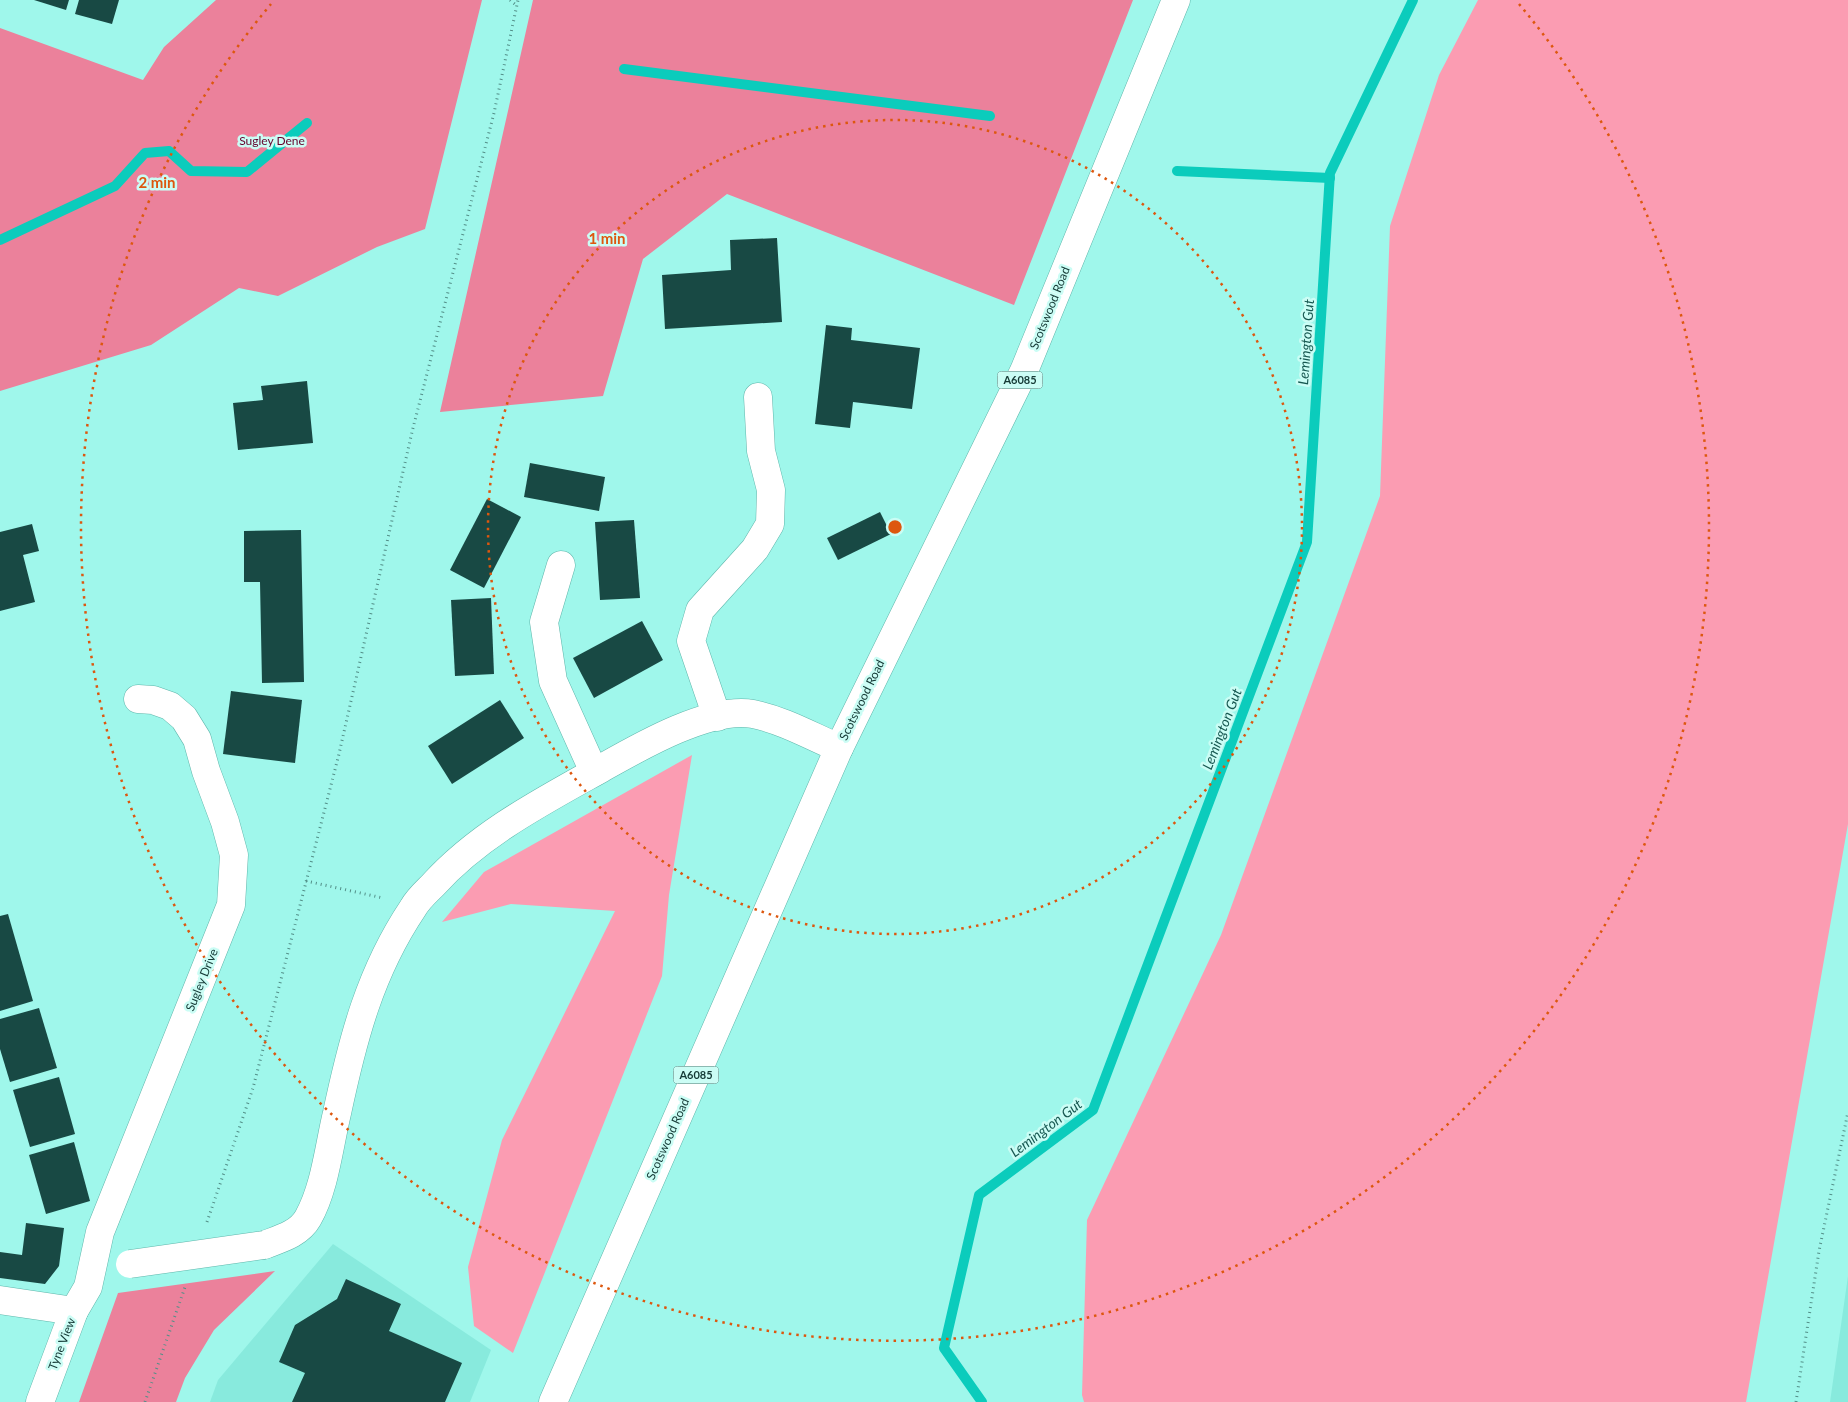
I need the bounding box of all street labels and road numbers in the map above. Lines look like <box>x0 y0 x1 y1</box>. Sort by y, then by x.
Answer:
street label: Scotswood Road <box>1026 264 1073 351</box>
road number: A6085 <box>998 372 1042 388</box>
street label: Scotswood Road <box>836 657 888 742</box>
street label: Sugley Drive <box>182 946 221 1013</box>
road number: A6085 <box>674 1066 718 1084</box>
street label: Scotswood Road <box>643 1096 692 1182</box>
street label: Tyne View <box>45 1315 79 1372</box>

